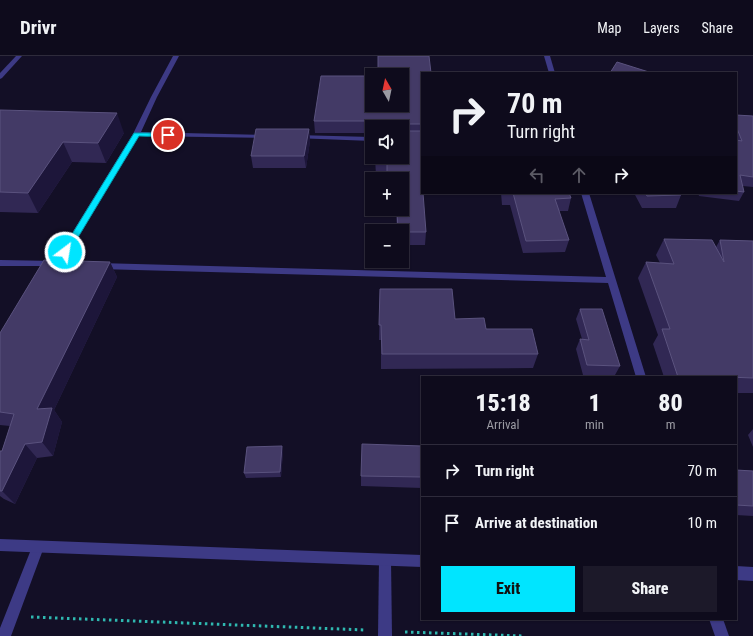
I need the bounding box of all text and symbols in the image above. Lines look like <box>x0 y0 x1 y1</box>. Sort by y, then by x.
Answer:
text: Drivr <box>20 16 57 39</box>
text: Map <box>597 20 621 36</box>
text: Layers <box>643 20 680 36</box>
text: Share <box>702 20 733 36</box>
north arrow <box>365 68 409 112</box>
map controls <box>365 68 409 268</box>
text: 70 m <box>507 87 563 120</box>
icon: right <box>441 88 493 140</box>
pin <box>151 118 185 152</box>
button: sound <box>365 120 409 164</box>
text: Turn right <box>507 121 575 142</box>
icon: arrive <box>157 124 179 146</box>
icon: left <box>526 164 548 186</box>
icon: ahead <box>568 164 590 186</box>
icon: right <box>610 164 632 186</box>
button: + <box>365 172 409 216</box>
button: − <box>365 224 409 268</box>
position arrow <box>44 231 86 273</box>
text: 15:18 <box>475 389 531 417</box>
text: 1 <box>588 389 601 417</box>
text: 80 <box>658 389 683 417</box>
text: Arrival <box>486 417 520 432</box>
text: min <box>585 417 604 432</box>
text: m <box>666 417 675 432</box>
icon: right <box>441 460 463 482</box>
text: Turn right <box>475 462 534 480</box>
text: 70 m <box>687 462 717 480</box>
icon: arrive <box>441 512 463 534</box>
text: Arrive at destination <box>475 514 598 532</box>
text: 10 m <box>687 514 717 532</box>
button: Exit <box>441 566 575 612</box>
button: Share <box>583 566 717 612</box>

